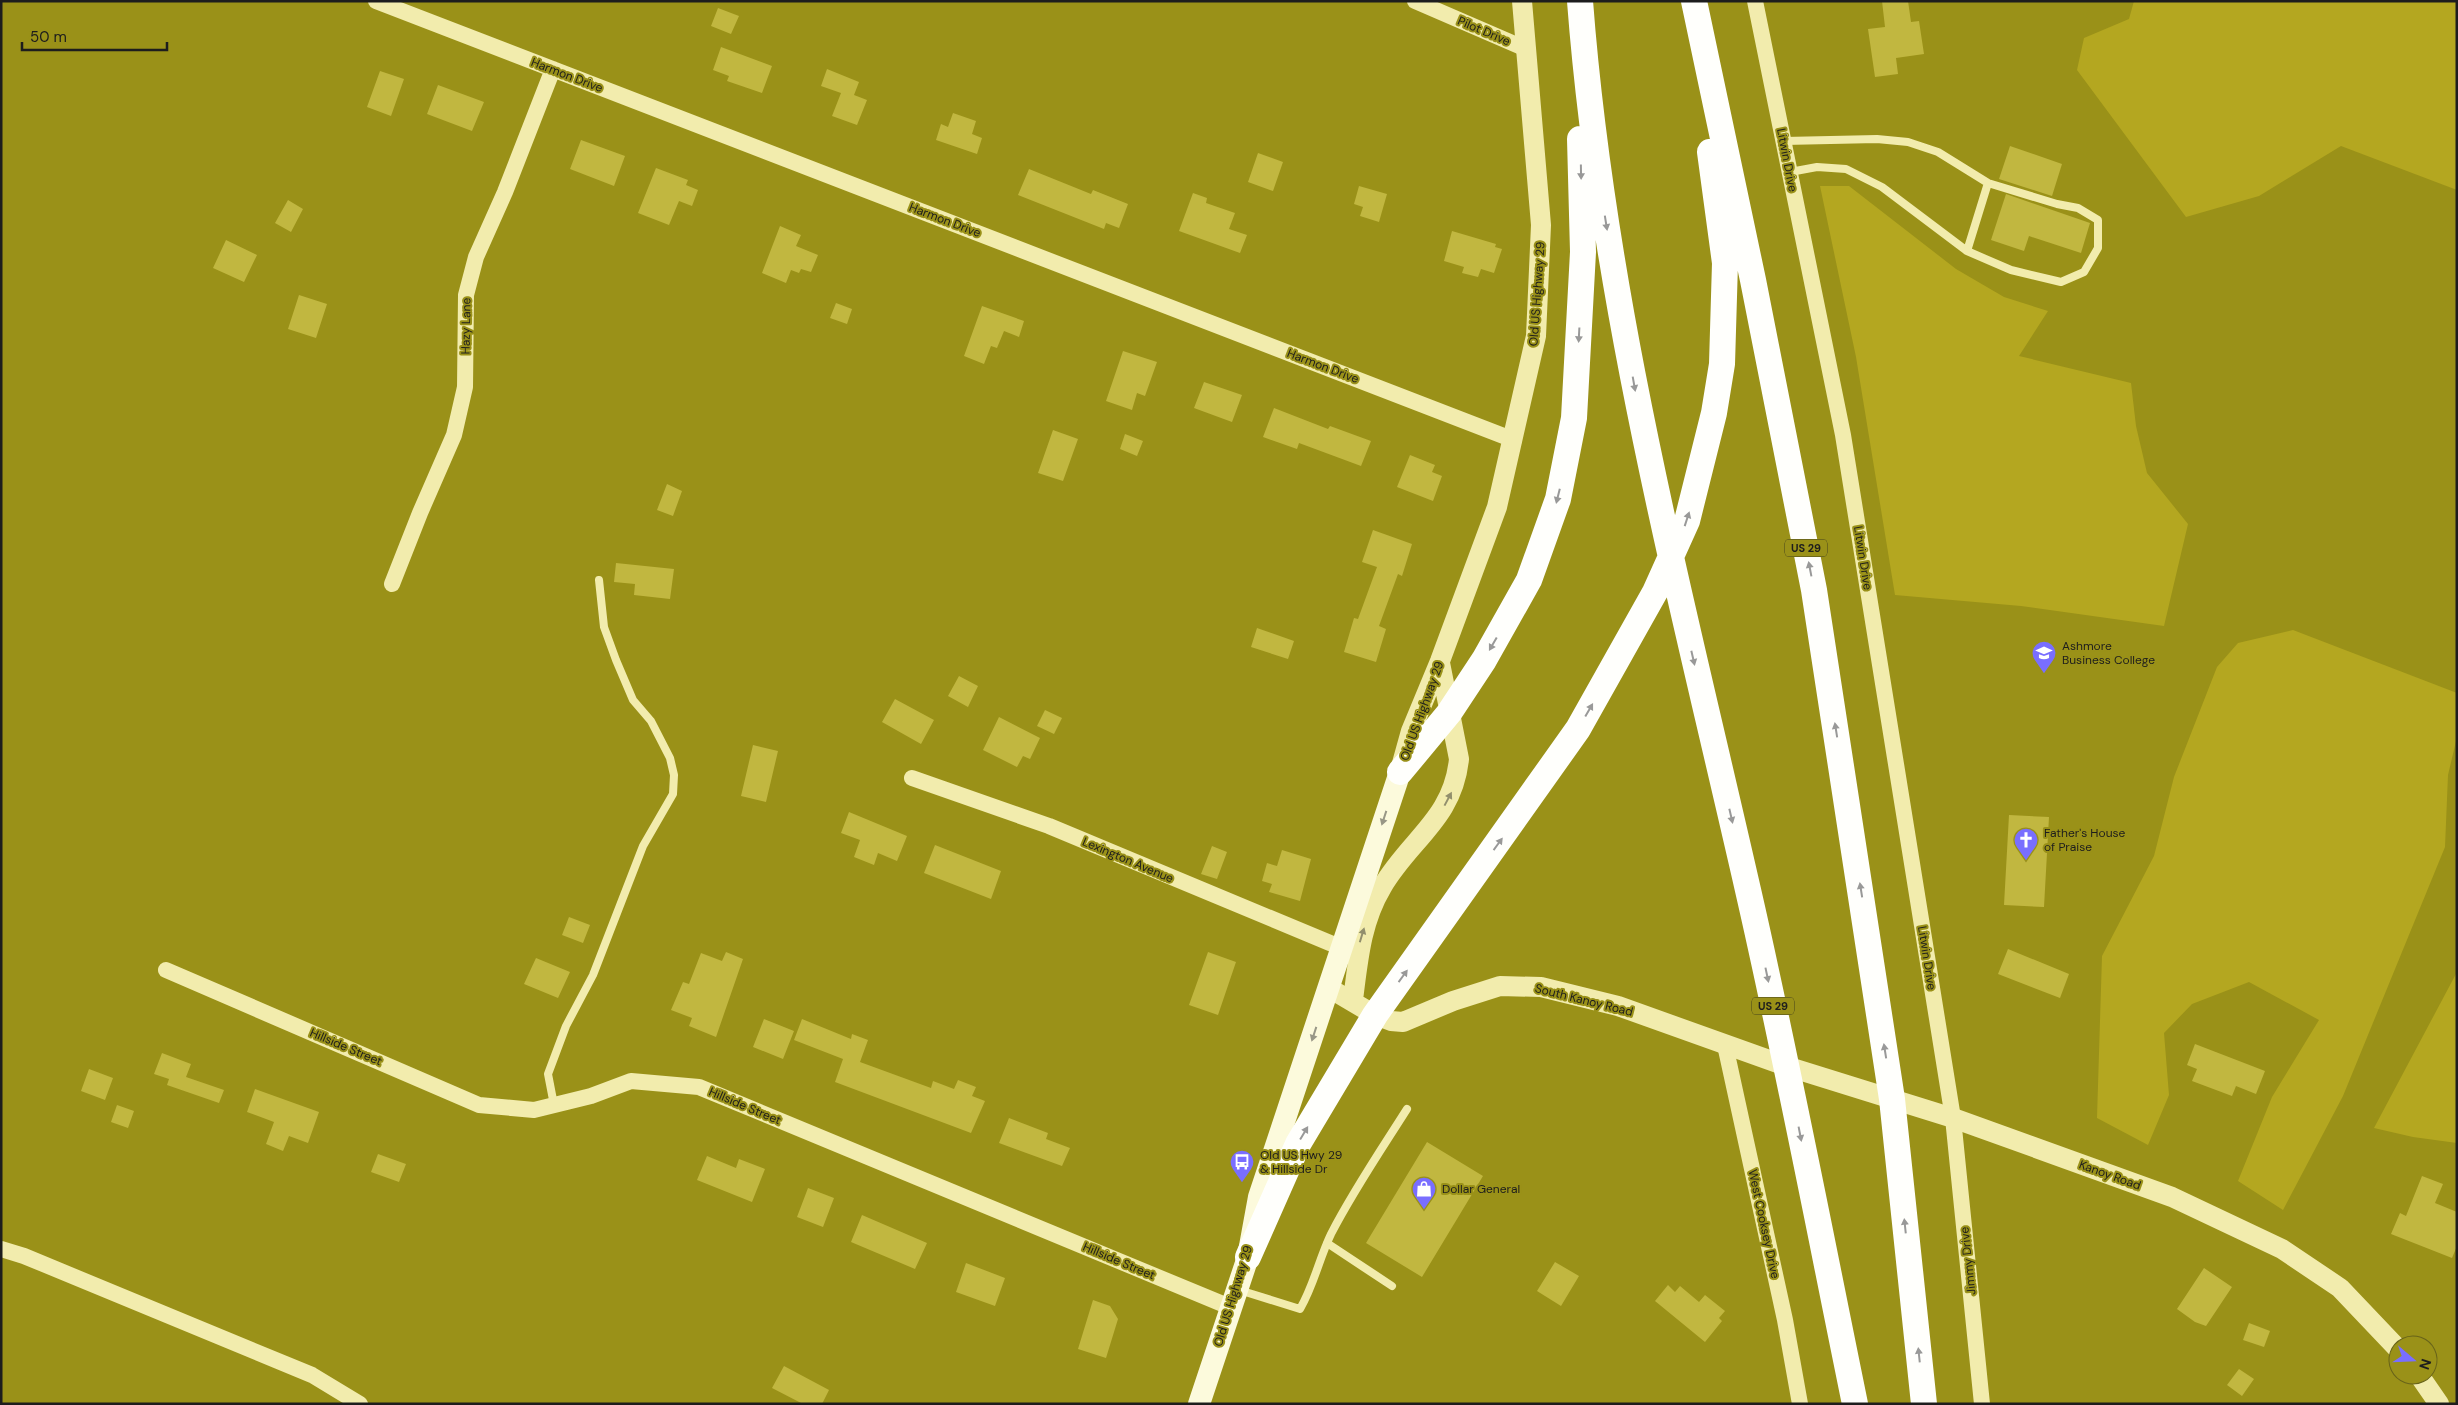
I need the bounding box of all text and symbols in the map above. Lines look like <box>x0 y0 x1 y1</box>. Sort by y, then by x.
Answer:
street label: Pilot Drive <box>1455 13 1513 49</box>
scale bar <box>22 20 168 52</box>
text: 50 m <box>30 27 67 47</box>
street label: Harmon Drive <box>529 54 605 96</box>
street label: Litwin Drive <box>1773 127 1801 193</box>
one-way arrow <box>1577 165 1585 181</box>
street label: Harmon Drive <box>907 199 983 241</box>
one-way arrow <box>1603 216 1611 232</box>
street label: Old US Highway 29 <box>1525 241 1549 347</box>
street label: Hazy Lane <box>458 297 474 354</box>
one-way arrow <box>1574 327 1582 343</box>
street label: Harmon Drive <box>1285 345 1361 387</box>
one-way arrow <box>1630 376 1638 392</box>
one-way arrow <box>1554 488 1562 503</box>
one-way arrow <box>1684 511 1691 526</box>
street label: Litwin Drive <box>1850 525 1876 591</box>
road number: US 29 <box>1785 540 1827 556</box>
one-way arrow <box>1806 562 1814 577</box>
one-way arrow <box>1489 636 1497 651</box>
place label: Ashmore Business College <box>2062 638 2155 668</box>
school or university icon: Ashmore Business College <box>2031 640 2057 674</box>
one-way arrow <box>1689 651 1697 666</box>
street label: Old US Highway 29 <box>1397 659 1447 763</box>
one-way arrow <box>1585 703 1594 716</box>
one-way arrow <box>1832 721 1840 737</box>
one-way arrow <box>1444 792 1453 806</box>
one-way arrow <box>1727 809 1735 824</box>
one-way arrow <box>1380 811 1388 826</box>
place label: Father's House of Praise <box>2044 825 2126 855</box>
church icon: Father's House of Praise <box>2013 827 2039 861</box>
street label: Lexington Avenue <box>1080 834 1176 886</box>
one-way arrow <box>1493 837 1503 851</box>
one-way arrow <box>1857 882 1865 898</box>
street label: Litwin Drive <box>1914 925 1940 991</box>
one-way arrow <box>1359 927 1367 942</box>
one-way arrow <box>1763 967 1771 983</box>
one-way arrow <box>1398 969 1408 983</box>
street label: South Kanoy Road <box>1533 980 1635 1020</box>
road number: US 29 <box>1752 998 1794 1014</box>
street label: Hillside Street <box>307 1025 385 1069</box>
one-way arrow <box>1309 1027 1317 1042</box>
one-way arrow <box>1881 1042 1889 1058</box>
street label: Hillside Street <box>706 1084 784 1128</box>
one-way arrow <box>1796 1126 1804 1142</box>
one-way arrow <box>1300 1127 1309 1140</box>
place label: Old US Hwy 29 & Hillside Dr <box>1260 1147 1342 1177</box>
bus stop icon: Old US Hwy 29 & Hillside Dr <box>1229 1149 1255 1183</box>
street label: Kanoy Road <box>2077 1156 2143 1194</box>
street label: West Cooksey Drive <box>1745 1168 1783 1280</box>
shop icon: Dollar General <box>1411 1176 1437 1210</box>
place label: Dollar General <box>1442 1181 1520 1197</box>
one-way arrow <box>1901 1217 1909 1233</box>
street label: Jimmy Drive <box>1956 1226 1980 1296</box>
street label: Hillside Street <box>1080 1239 1158 1283</box>
street label: Old US Highway 29 <box>1210 1244 1256 1348</box>
north arrow <box>2388 1335 2438 1385</box>
one-way arrow <box>1915 1347 1923 1363</box>
text: N <box>2415 1356 2435 1372</box>

